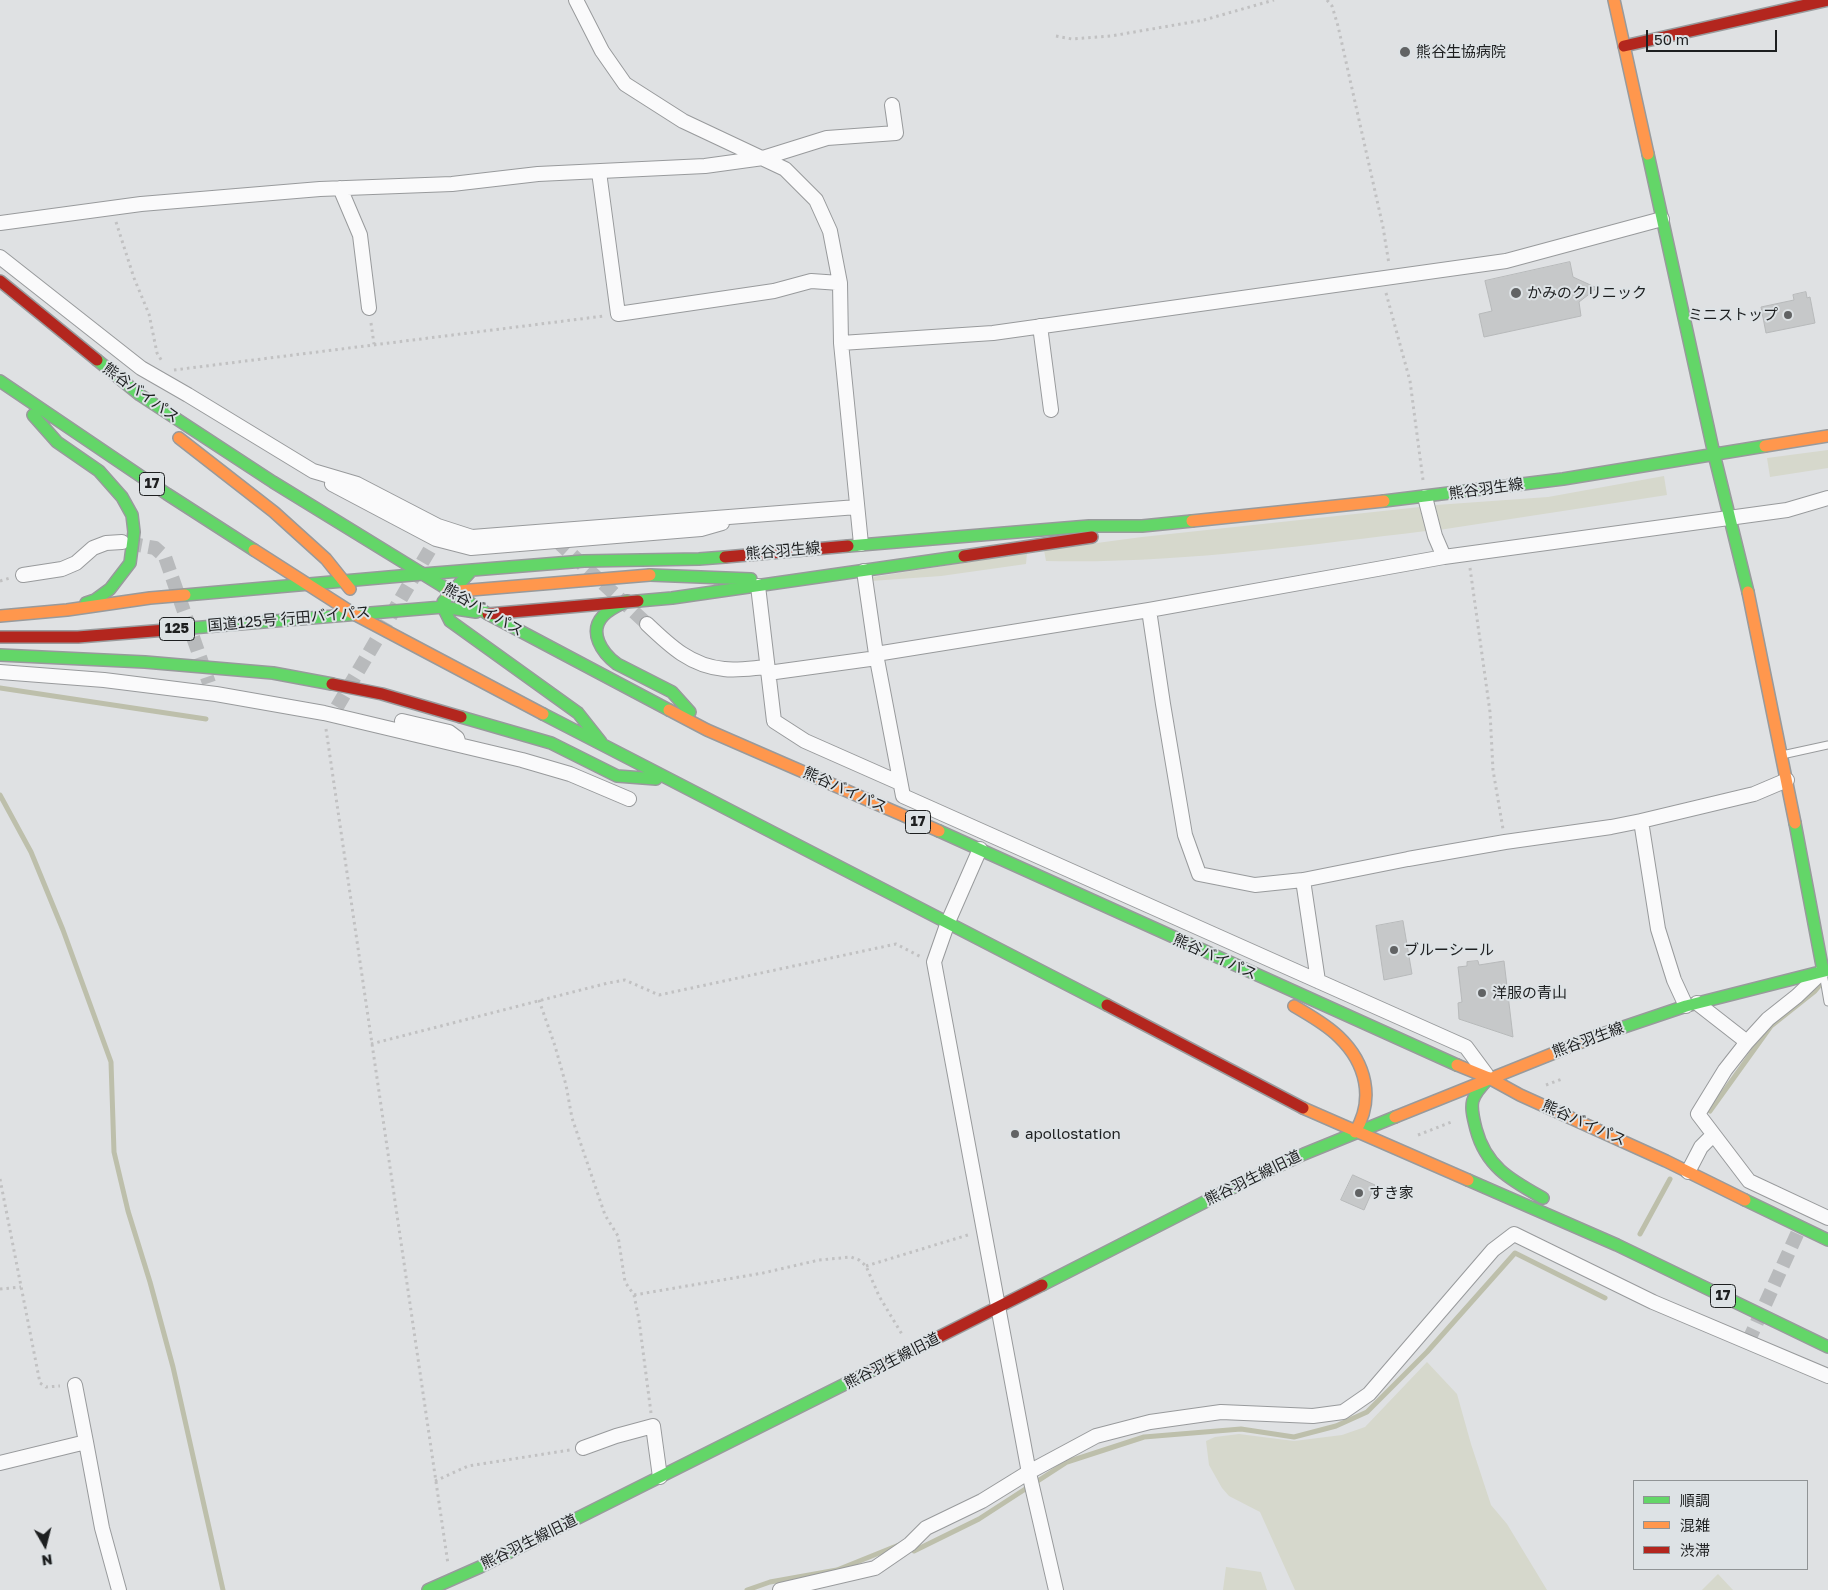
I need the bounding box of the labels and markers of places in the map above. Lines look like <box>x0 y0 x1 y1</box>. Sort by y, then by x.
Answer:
place label: 熊谷生協病院 <box>1416 43 1506 61</box>
marker: 熊谷生協病院 <box>1398 45 1412 59</box>
place label: かみのクリニック <box>1527 284 1647 302</box>
marker: かみのクリニック <box>1509 286 1523 300</box>
place label: ミニストップ <box>1688 306 1778 324</box>
marker: ミニストップ <box>1782 309 1794 321</box>
place label: ブルーシール <box>1404 941 1494 959</box>
marker: ブルーシール <box>1388 944 1400 956</box>
place label: 洋服の青山 <box>1492 984 1567 1002</box>
marker: 洋服の青山 <box>1476 987 1488 999</box>
place label: apollostation <box>1025 1125 1121 1143</box>
marker: apollostation <box>1009 1128 1021 1140</box>
place label: すき家 <box>1369 1184 1414 1202</box>
marker: すき家 <box>1353 1187 1365 1199</box>

